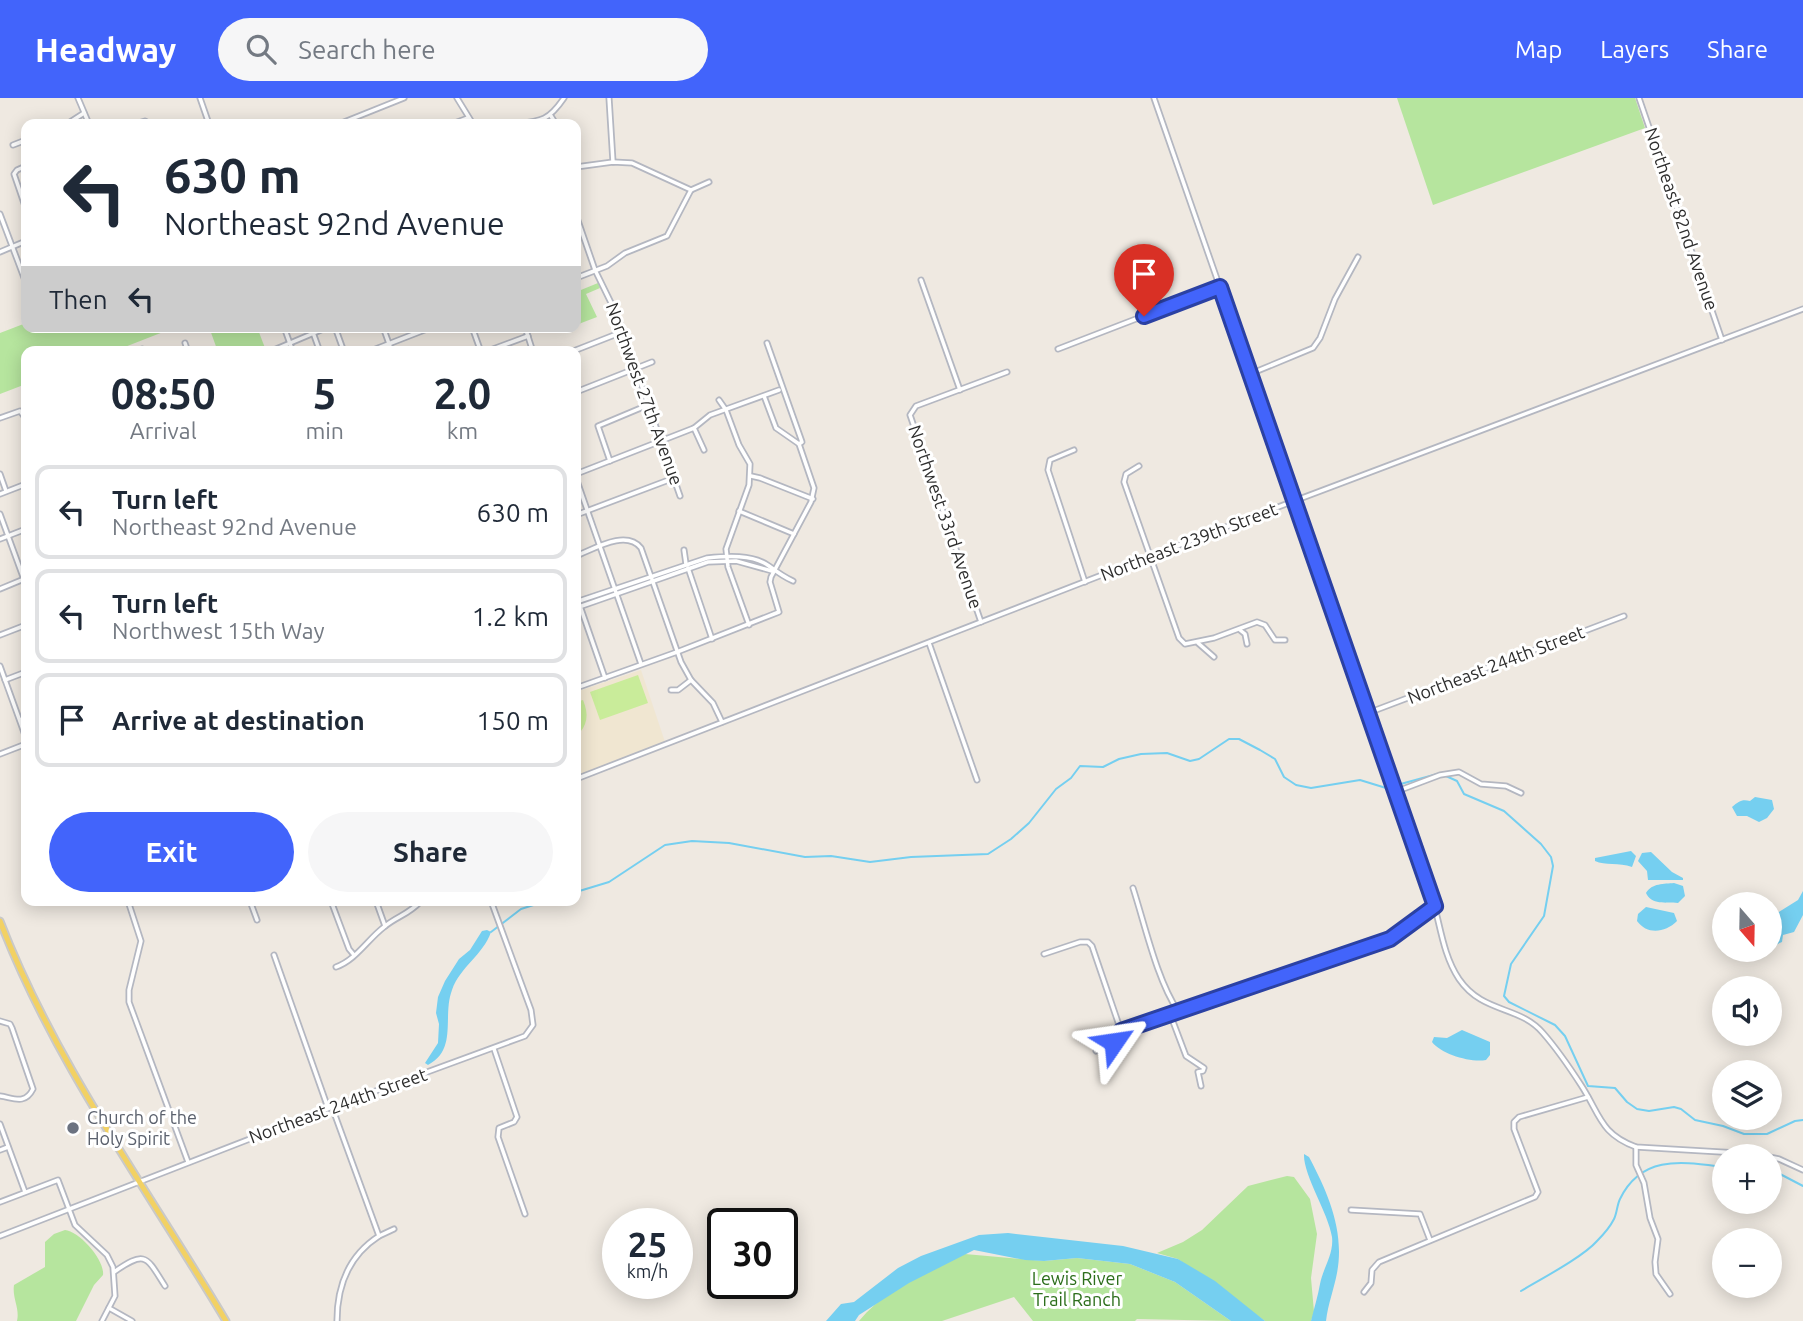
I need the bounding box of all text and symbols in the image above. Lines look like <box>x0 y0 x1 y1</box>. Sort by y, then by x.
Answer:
search box <box>218 18 708 81</box>
icon: search <box>242 30 280 68</box>
text: Headway <box>35 31 176 68</box>
text: Search here <box>298 35 436 64</box>
text: Map <box>1515 36 1562 63</box>
text: Layers <box>1600 36 1669 63</box>
text: Share <box>1707 36 1768 63</box>
street label: Northeast 82nd Avenue <box>1641 125 1723 313</box>
icon: left <box>49 147 140 238</box>
text: 630 m <box>164 147 301 202</box>
text: Northeast 92nd Avenue <box>164 205 505 241</box>
pin <box>1114 244 1174 316</box>
icon: arrive <box>1125 255 1163 293</box>
icon: left <box>122 280 160 318</box>
text: Then <box>49 285 108 314</box>
street label: Northwest 27th Avenue <box>603 300 687 488</box>
text: 08:50 <box>111 370 216 417</box>
text: 5 <box>313 370 337 417</box>
text: 2.0 <box>434 370 491 417</box>
text: Arrival <box>130 418 197 443</box>
text: min <box>305 418 344 443</box>
text: km <box>447 418 478 443</box>
street label: Northwest 33rd Avenue <box>905 422 987 611</box>
text: Turn left <box>112 485 218 514</box>
icon: left <box>53 493 91 531</box>
text: 630 m <box>477 498 549 527</box>
street label: Northeast 239th Street <box>1097 498 1280 584</box>
text: Northeast 92nd Avenue <box>112 514 357 539</box>
text: Turn left <box>112 589 218 618</box>
icon: left <box>53 597 91 635</box>
text: 1.2 km <box>472 602 549 631</box>
text: Northwest 15th Way <box>112 618 325 643</box>
street label: Northeast 244th Street <box>1404 621 1587 707</box>
icon: arrive <box>53 701 91 739</box>
text: Arrive at destination <box>112 706 365 735</box>
text: 150 m <box>477 706 549 735</box>
button: Exit <box>49 812 294 892</box>
button: Share <box>308 812 553 892</box>
north arrow <box>1712 892 1782 962</box>
map controls <box>1712 892 1782 1298</box>
button: sound <box>1712 976 1782 1046</box>
position arrow <box>1077 1005 1151 1079</box>
button: layers <box>1712 1060 1782 1130</box>
street label: Northeast 244th Street <box>246 1064 429 1147</box>
place label: Church of the Holy Spirit <box>87 1107 197 1148</box>
marker: Church of the Holy Spirit <box>65 1120 81 1136</box>
button: + <box>1712 1144 1782 1214</box>
speed limit sign: 30 <box>707 1208 798 1299</box>
text: 25 <box>628 1224 667 1264</box>
button: − <box>1712 1228 1782 1298</box>
text: km/h <box>627 1261 668 1281</box>
park label: Lewis River Trail Ranch <box>1032 1268 1122 1309</box>

